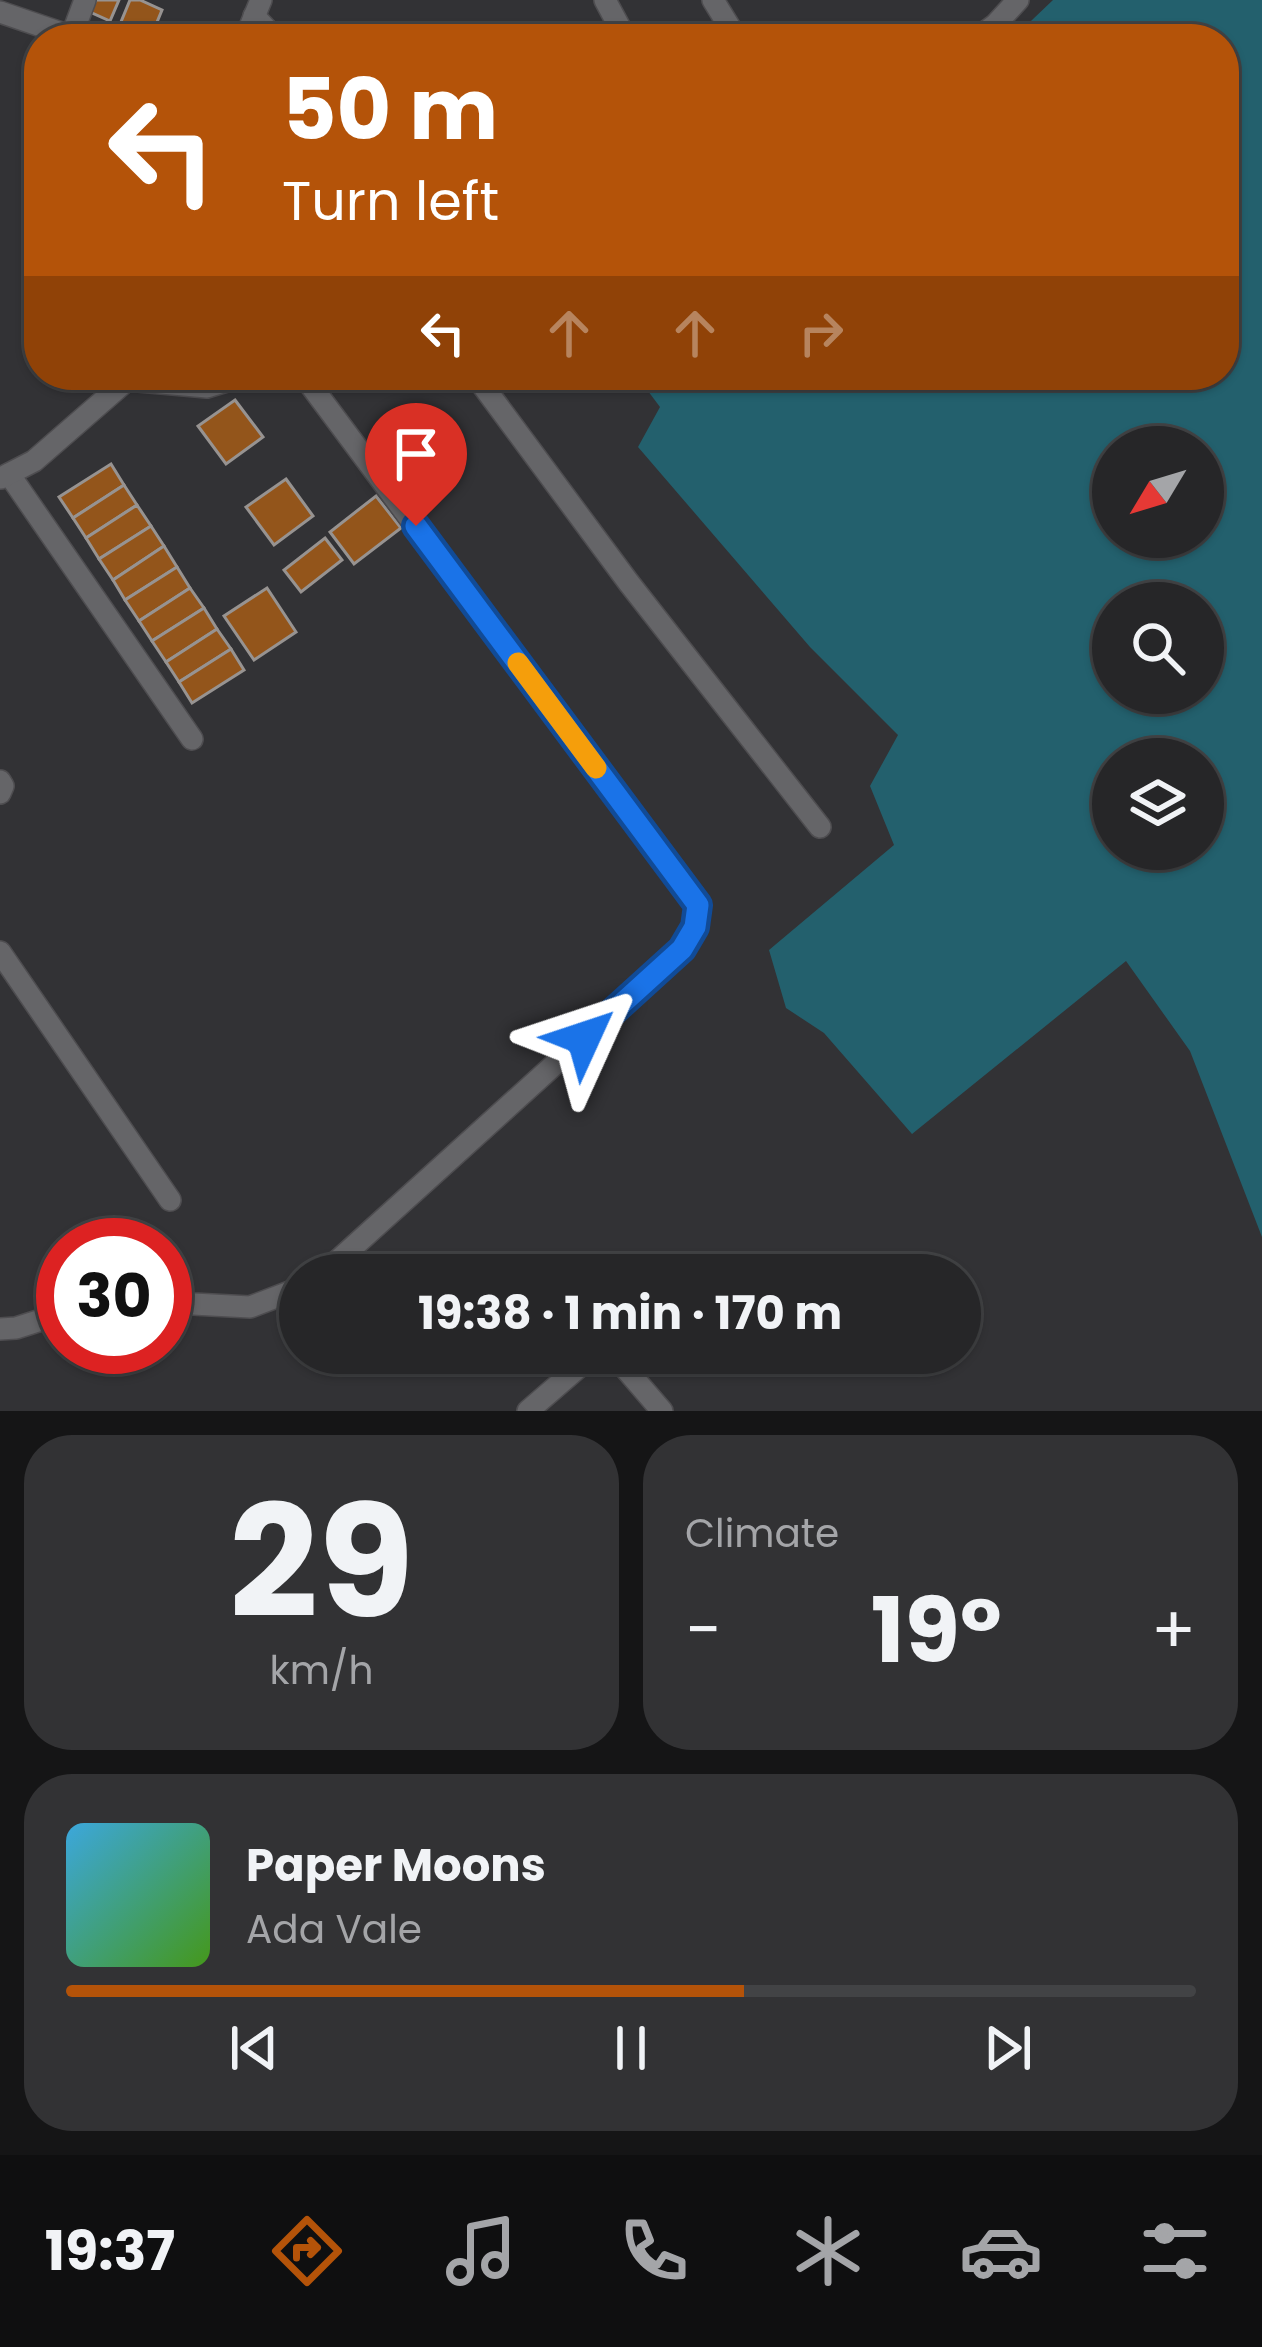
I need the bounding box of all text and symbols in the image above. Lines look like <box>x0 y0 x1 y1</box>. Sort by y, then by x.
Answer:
text: 50 m <box>282 51 498 168</box>
icon: left <box>84 72 240 228</box>
text: Turn left <box>282 163 499 239</box>
icon: left <box>410 300 476 366</box>
icon: ahead <box>536 300 602 366</box>
icon: ahead <box>662 300 728 366</box>
icon: right <box>788 300 854 366</box>
pin <box>365 403 467 526</box>
icon: arrive <box>383 421 449 487</box>
north arrow <box>1092 426 1224 558</box>
map controls <box>1092 426 1224 870</box>
button: search <box>1092 582 1224 714</box>
button: layers <box>1092 738 1224 870</box>
position arrow <box>521 975 647 1101</box>
speed limit sign: 30 <box>36 1218 192 1374</box>
text: 19:38 · 1 min · 170 m <box>418 1282 842 1345</box>
text: 29 <box>229 1453 414 1672</box>
text: Climate <box>685 1506 839 1561</box>
text: 19° <box>871 1567 1002 1694</box>
text: − <box>685 1584 721 1676</box>
text: + <box>1151 1584 1196 1676</box>
text: km/h <box>270 1643 373 1698</box>
text: Paper Moons <box>246 1834 546 1897</box>
text: Ada Vale <box>246 1902 422 1957</box>
icon: previous <box>221 2015 287 2081</box>
icon: pause <box>598 2015 664 2081</box>
icon: next <box>975 2015 1041 2081</box>
icon: directions <box>265 2209 349 2293</box>
icon: music <box>439 2209 523 2293</box>
icon: phone <box>612 2209 696 2293</box>
icon: climate <box>786 2209 870 2293</box>
icon: car <box>959 2209 1043 2293</box>
icon: filters <box>1133 2209 1217 2293</box>
text: 19:37 <box>45 2213 175 2289</box>

